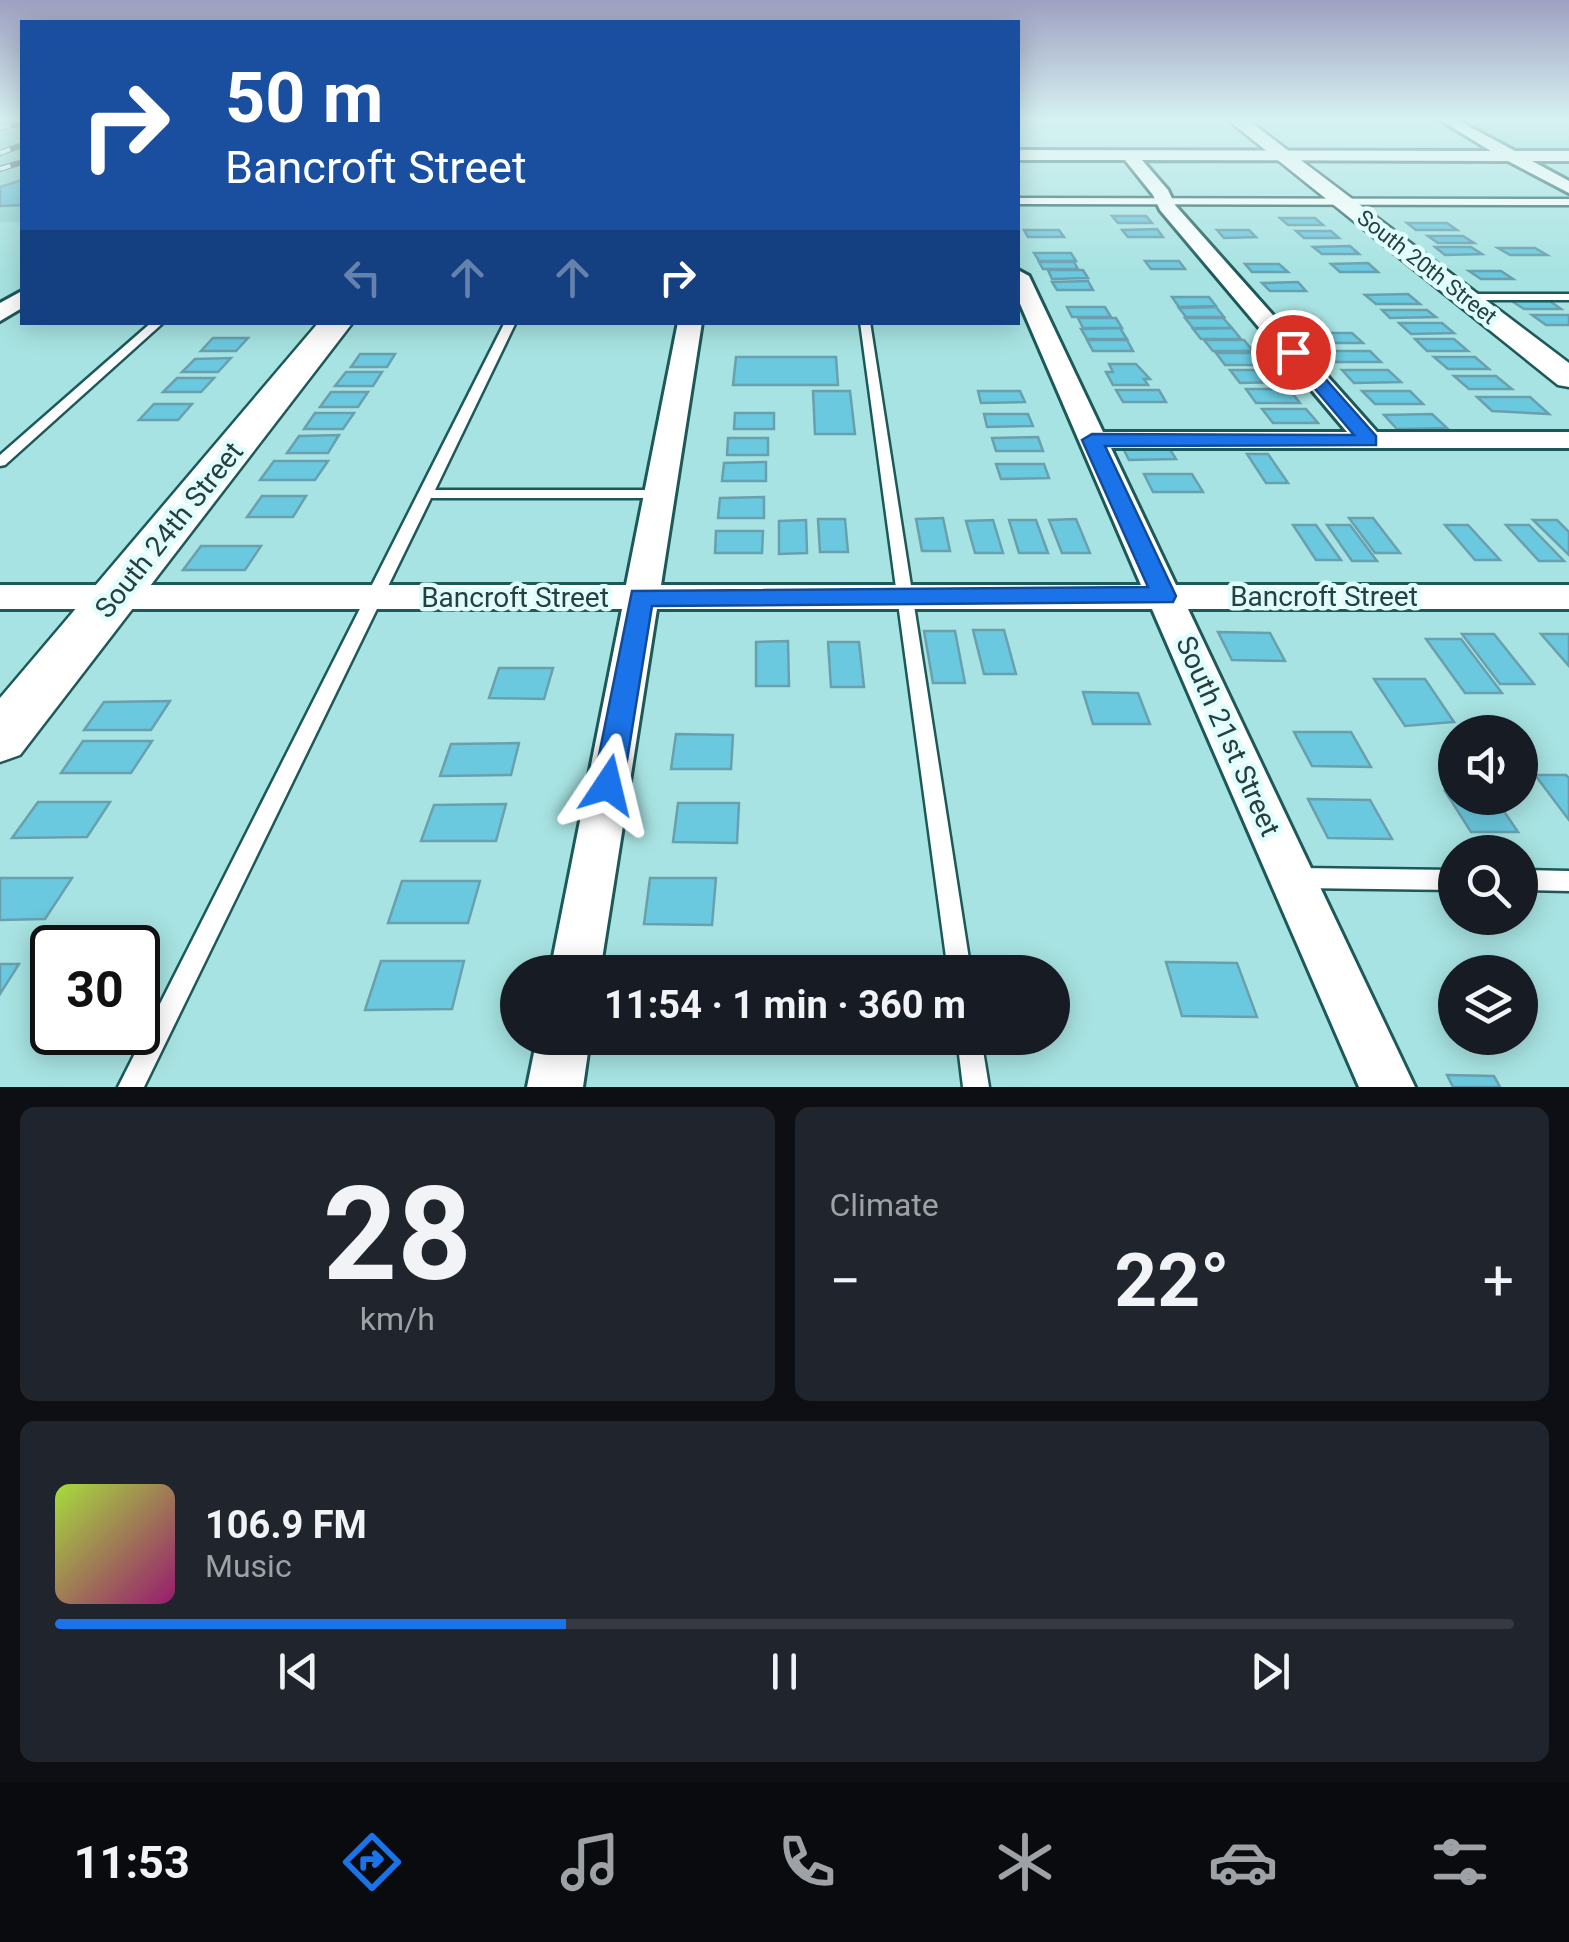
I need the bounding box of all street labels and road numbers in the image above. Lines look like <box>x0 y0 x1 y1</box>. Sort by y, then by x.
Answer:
street label: South 20th Street <box>1352 205 1502 329</box>
street label: South 24th Street <box>88 436 250 624</box>
street label: Bancroft Street <box>1230 580 1418 613</box>
street label: Bancroft Street <box>421 581 609 614</box>
street label: South 21st Street <box>1169 631 1287 841</box>

